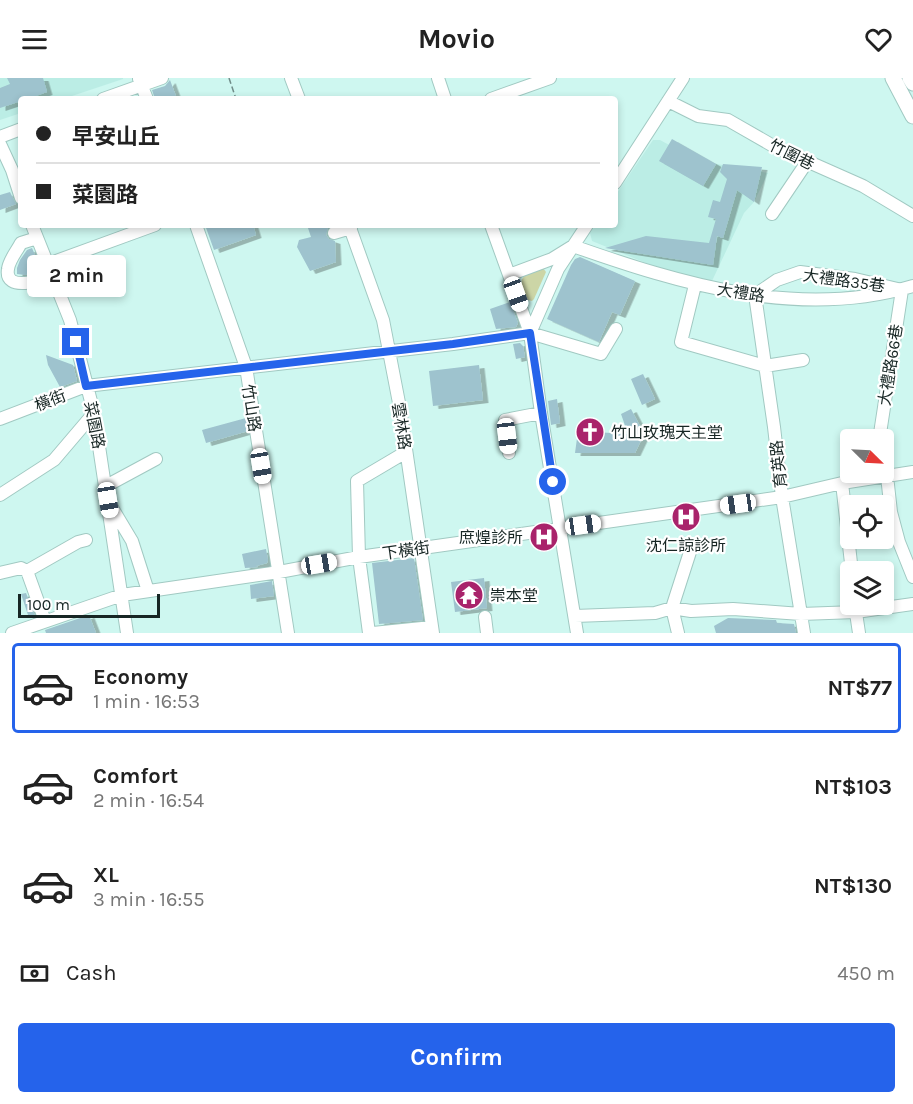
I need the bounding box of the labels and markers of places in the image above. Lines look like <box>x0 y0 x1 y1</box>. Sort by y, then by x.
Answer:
church icon: 竹山玫瑰天主堂 <box>574 416 606 448</box>
place label: 竹山玫瑰天主堂 <box>611 423 723 442</box>
hospital icon: 沈仁諒診所 <box>670 501 702 533</box>
hospital icon: 庶煌診所 <box>528 521 560 553</box>
place label: 庶煌診所 <box>459 528 523 547</box>
place label: 沈仁諒診所 <box>646 536 726 555</box>
temple icon: 崇本堂 <box>453 579 485 611</box>
place label: 崇本堂 <box>490 586 538 605</box>

